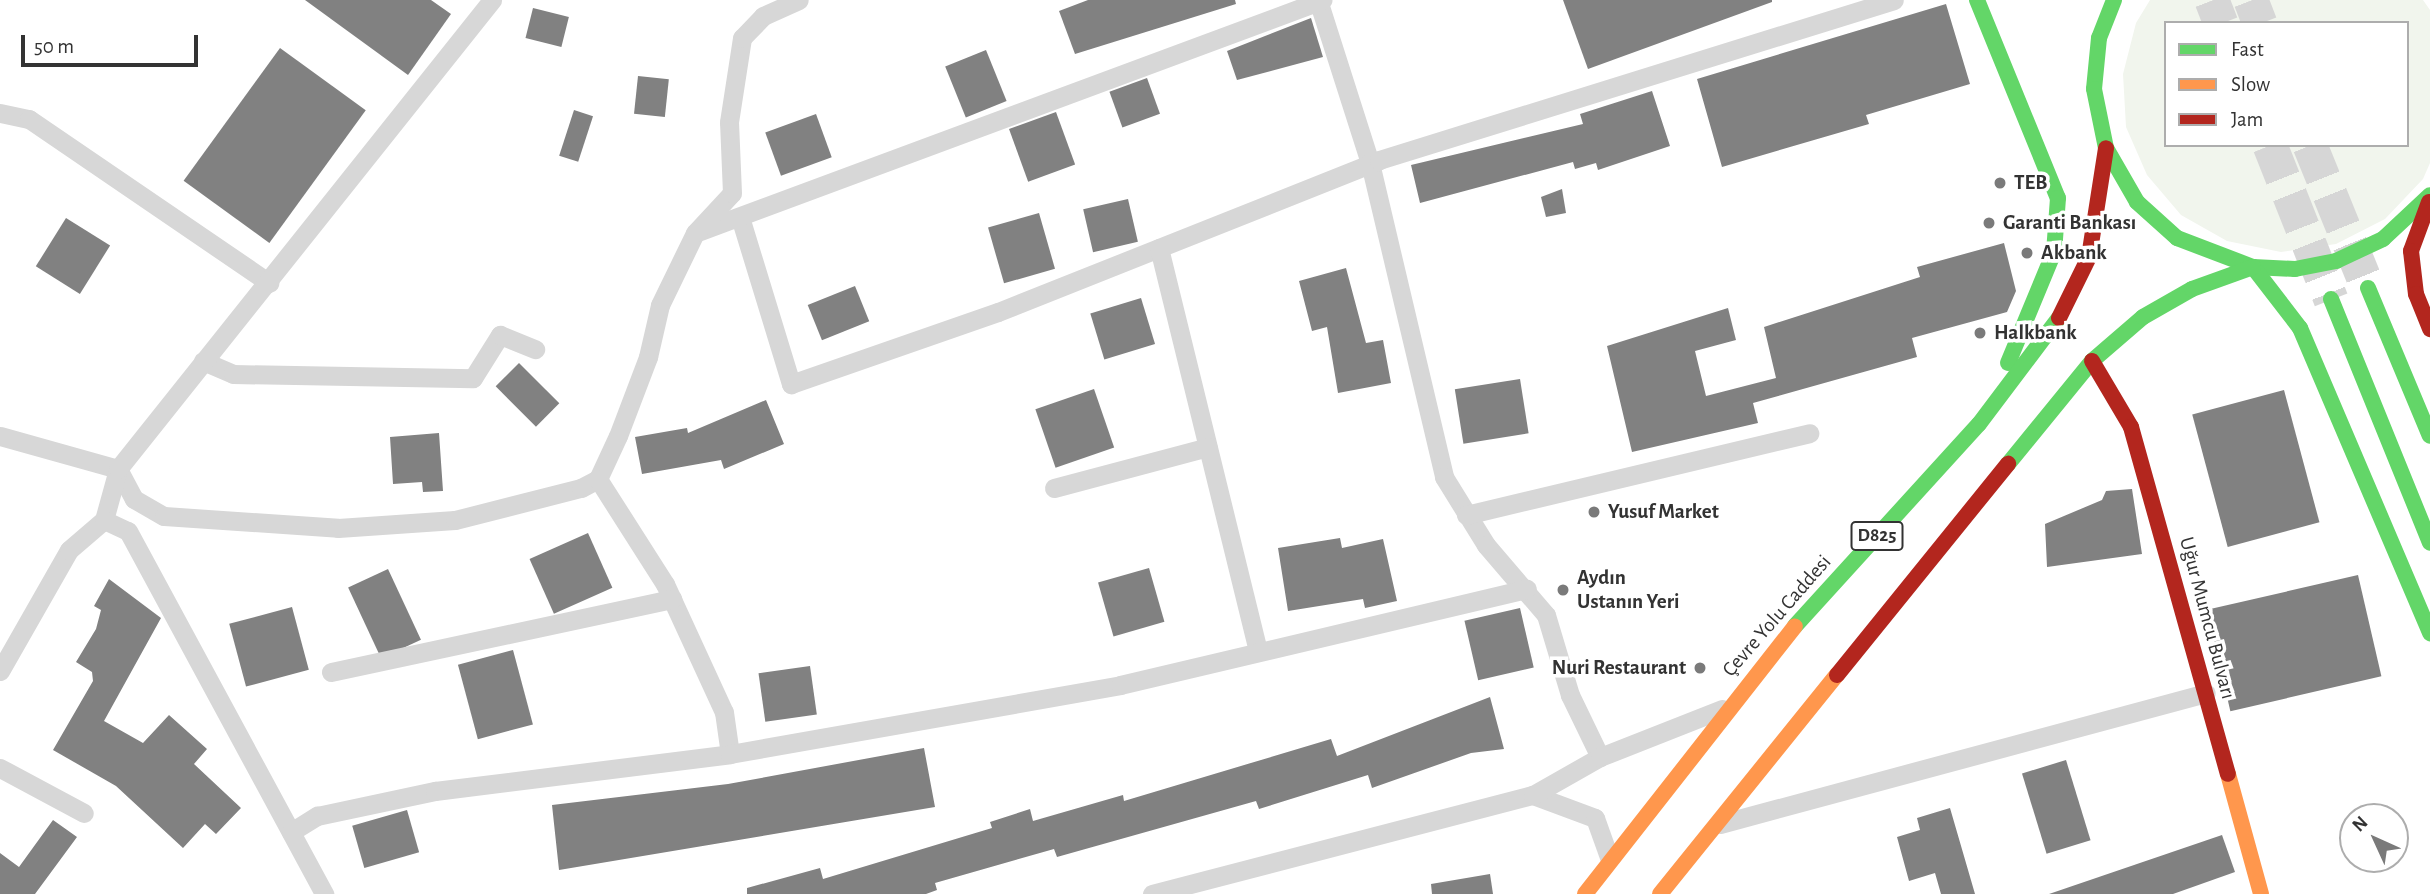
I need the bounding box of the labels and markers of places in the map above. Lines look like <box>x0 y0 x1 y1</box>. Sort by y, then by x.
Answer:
place label: TEB <box>2014 170 2047 196</box>
marker: TEB <box>1992 175 2008 191</box>
place label: Garanti Bankası <box>2003 210 2136 236</box>
marker: Garanti Bankası <box>1981 215 1997 231</box>
place label: Akbank <box>2041 240 2107 266</box>
marker: Akbank <box>2019 245 2035 261</box>
place label: Halkbank <box>1994 320 2077 346</box>
marker: Halkbank <box>1972 325 1988 341</box>
place label: Yusuf Market <box>1608 499 1719 525</box>
marker: Yusuf Market <box>1586 504 1602 520</box>
place label: Aydın Ustanın Yeri <box>1577 565 1679 615</box>
marker: Aydın Ustanın Yeri <box>1555 582 1571 598</box>
place label: Nuri Restaurant <box>1552 655 1686 681</box>
marker: Nuri Restaurant <box>1692 660 1708 676</box>

